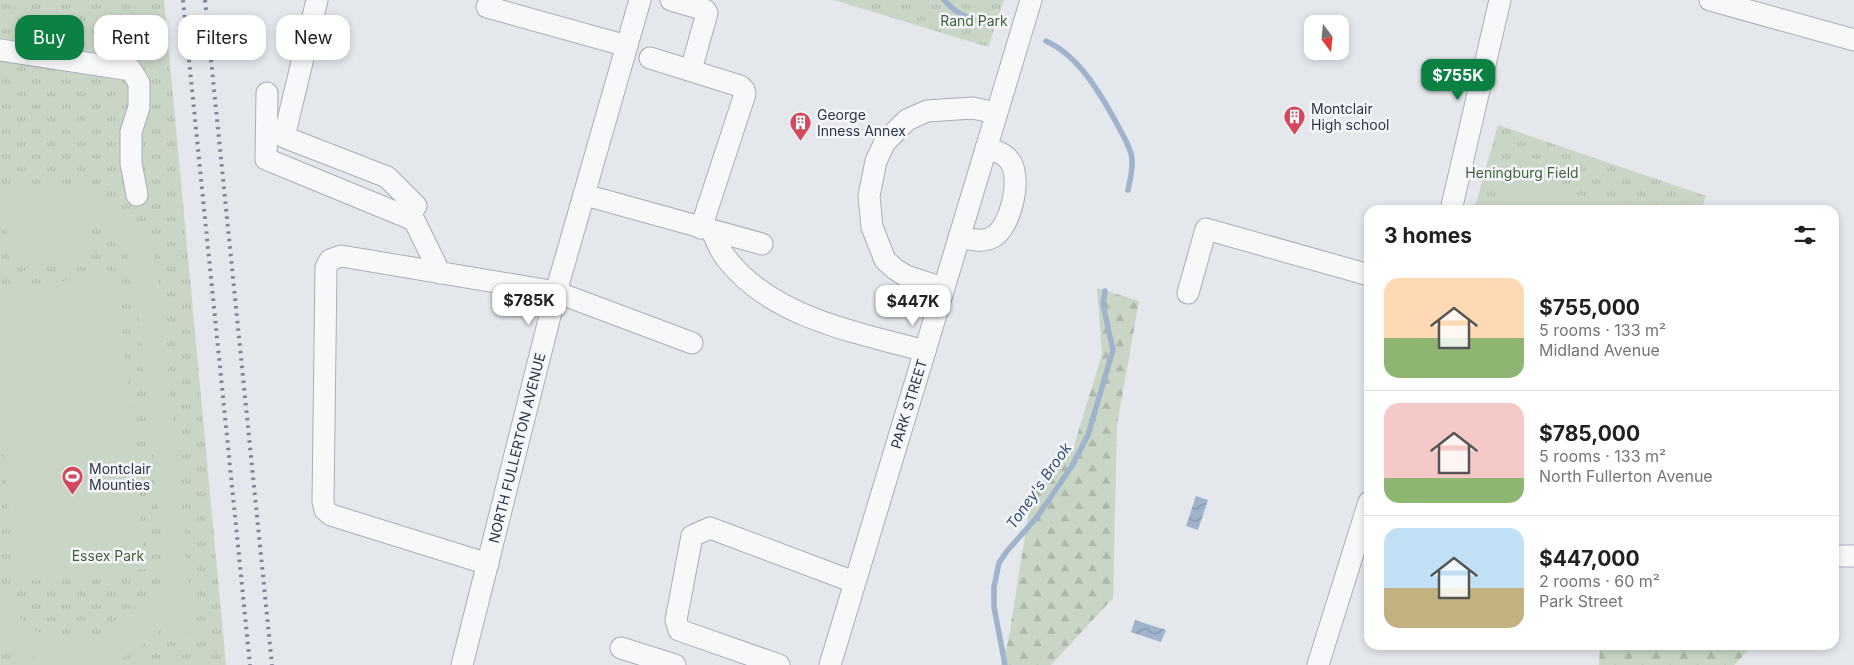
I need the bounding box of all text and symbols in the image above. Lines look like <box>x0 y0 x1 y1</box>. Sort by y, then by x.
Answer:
park label: Rand Park <box>940 12 1008 29</box>
chip: Buy <box>15 15 84 60</box>
chip: Rent <box>94 15 168 60</box>
chip: Filters <box>178 15 266 60</box>
chip: New <box>276 15 350 60</box>
north arrow <box>1304 15 1349 60</box>
map controls <box>1304 15 1349 60</box>
pin: $755K <box>1423 58 1493 101</box>
text: $755K <box>1432 65 1484 85</box>
place label: Montclair High school <box>1311 100 1389 133</box>
building icon: Montclair High school <box>1283 105 1307 136</box>
place label: George Inness Annex <box>817 106 906 139</box>
building icon: George Inness Annex <box>789 111 813 142</box>
park label: Heningburg Field <box>1465 164 1579 181</box>
icon: filters <box>1791 221 1819 249</box>
text: 3 homes <box>1384 223 1472 248</box>
pin: $785K <box>494 284 564 326</box>
pin: $447K <box>878 284 948 327</box>
text: $785K <box>503 290 555 310</box>
text: $447K <box>887 291 939 311</box>
text: $755,000 <box>1539 295 1640 320</box>
icon: home <box>1424 298 1484 358</box>
text: 5 rooms · 133 m² <box>1539 320 1666 340</box>
text: Midland Avenue <box>1539 340 1660 360</box>
street label: NORTH FULLERTON AVENUE <box>485 351 548 545</box>
street label: PARK STREET <box>887 357 930 451</box>
text: $785,000 <box>1539 421 1640 446</box>
icon: home <box>1424 423 1484 483</box>
water label: Toney's Brook <box>1002 438 1076 533</box>
text: 5 rooms · 133 m² <box>1539 446 1666 466</box>
place label: Montclair Mounties <box>89 460 151 493</box>
sports icon: Montclair Mounties <box>61 465 85 496</box>
text: North Fullerton Avenue <box>1539 466 1713 486</box>
text: $447,000 <box>1539 546 1640 571</box>
park label: Essex Park <box>72 547 145 564</box>
icon: home <box>1424 548 1484 608</box>
text: 2 rooms · 60 m² <box>1539 571 1660 591</box>
text: Park Street <box>1539 591 1623 611</box>

